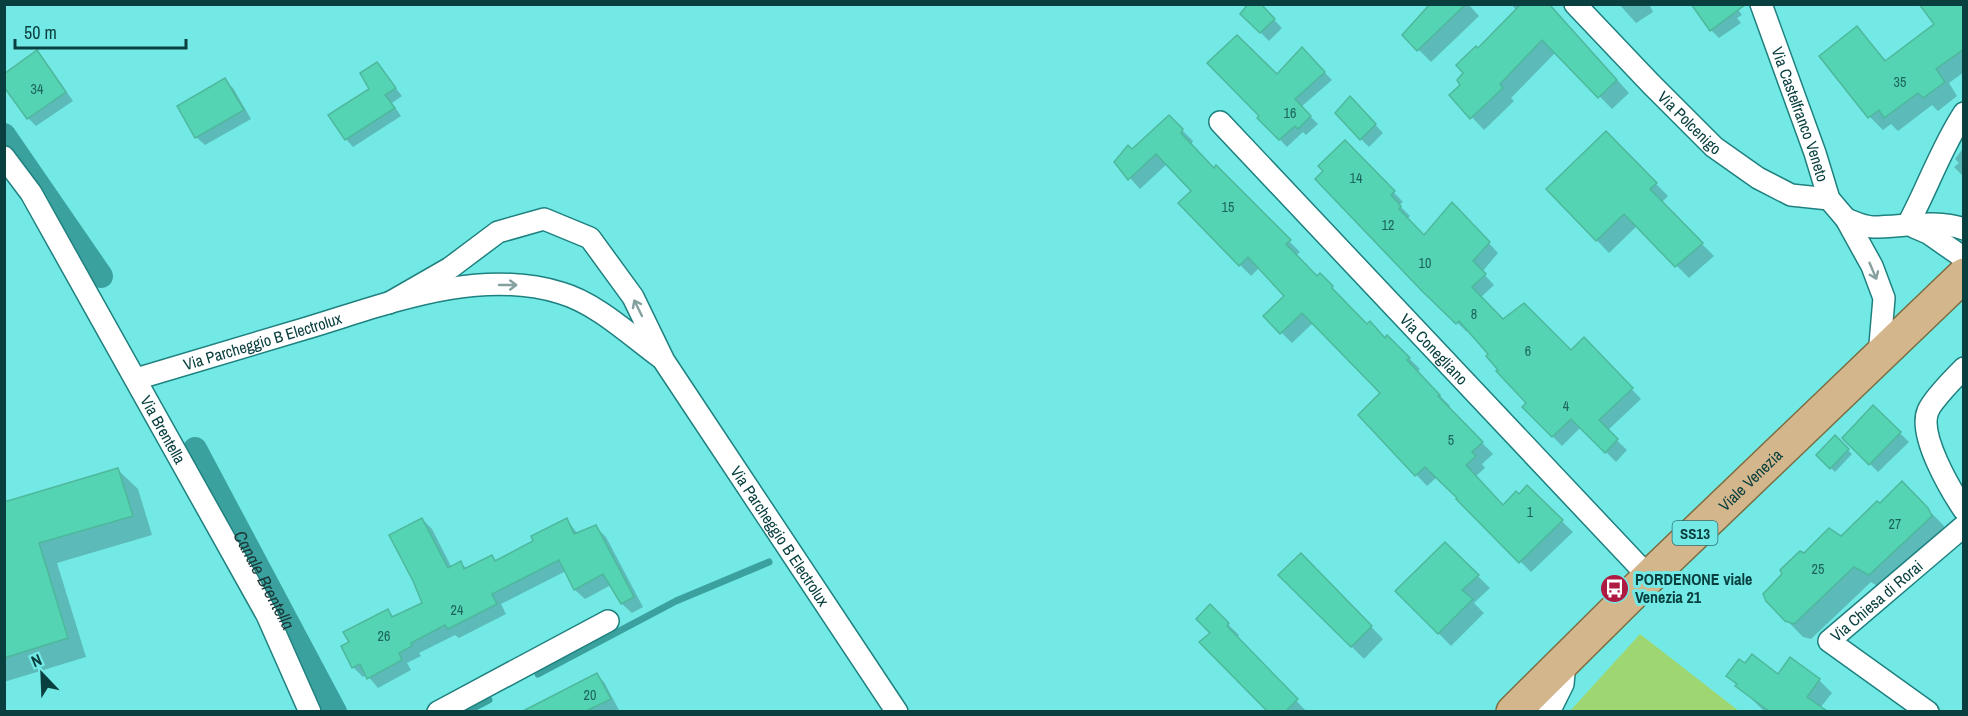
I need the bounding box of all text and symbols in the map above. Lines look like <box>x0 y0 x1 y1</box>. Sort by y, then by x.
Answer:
scale bar <box>15 12 186 50</box>
text: 50 m <box>24 20 57 45</box>
street label: Via Castelfranco Veneto <box>1766 44 1834 184</box>
house number: 35 <box>1894 73 1906 91</box>
house number: 34 <box>31 80 44 98</box>
street label: Via Polcenigo <box>1653 86 1726 160</box>
house number: 16 <box>1284 104 1296 122</box>
house number: 14 <box>1350 169 1363 187</box>
house number: 15 <box>1222 198 1234 216</box>
house number: 12 <box>1382 216 1394 234</box>
house number: 10 <box>1419 254 1431 272</box>
one-way arrow <box>1868 261 1879 279</box>
one-way arrow <box>497 279 517 291</box>
one-way arrow <box>632 299 644 317</box>
house number: 8 <box>1471 305 1477 323</box>
street label: Via Parcheggio B Electrolux <box>181 307 345 375</box>
street label: Via Conegliano <box>1395 309 1473 389</box>
house number: 6 <box>1525 342 1531 360</box>
street label: Via Brentella <box>135 391 192 468</box>
house number: 4 <box>1563 397 1570 415</box>
house number: 5 <box>1448 431 1454 449</box>
street label: Viale Venezia <box>1714 443 1788 516</box>
street label: Via Parcheggio B Electrolux <box>726 462 835 611</box>
house number: 1 <box>1527 503 1534 521</box>
house number: 27 <box>1889 515 1901 533</box>
road number: SS13 <box>1672 521 1718 545</box>
water label: Canale Brentella <box>228 526 301 634</box>
street label: Via Chiesa di Rorai <box>1825 555 1927 646</box>
house number: 25 <box>1812 560 1824 578</box>
place label: PORDENONE viale Venezia 21 <box>1635 568 1752 608</box>
bus stop icon: PORDENONE viale Venezia 21 <box>1598 572 1630 604</box>
house number: 24 <box>451 601 464 619</box>
house number: 26 <box>378 627 390 645</box>
north arrow <box>12 644 72 704</box>
text: N <box>27 648 45 672</box>
house number: 20 <box>584 686 596 704</box>

